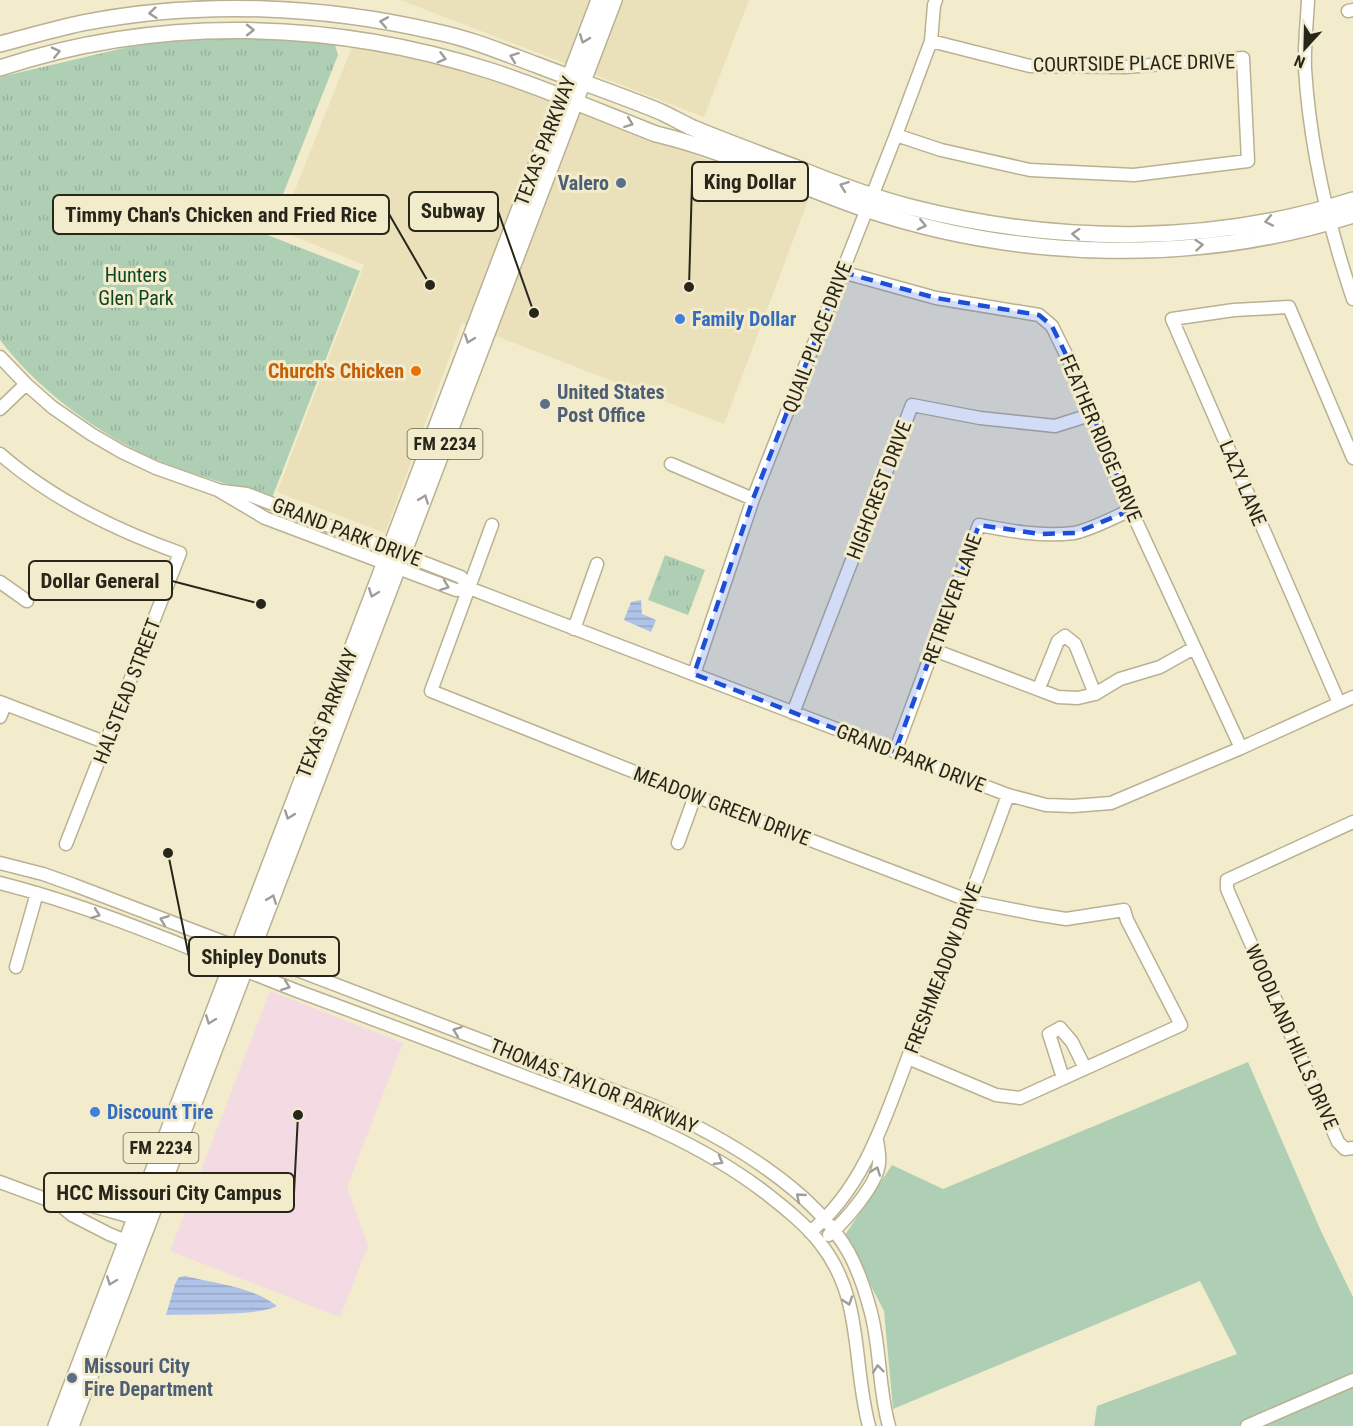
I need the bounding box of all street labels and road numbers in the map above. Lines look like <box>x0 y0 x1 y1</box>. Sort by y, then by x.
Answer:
street label: COURTSIDE PLACE DRIVE <box>1033 49 1235 77</box>
street label: TEXAS PARKWAY <box>509 72 581 209</box>
street label: QUAIL PLACE DRIVE <box>777 258 857 416</box>
street label: FEATHER RIDGE DRIVE <box>1055 351 1147 525</box>
street label: HIGHCREST DRIVE <box>842 417 917 563</box>
road number: FM 2234 <box>408 429 482 459</box>
street label: LAZY LANE <box>1214 437 1272 529</box>
street label: GRAND PARK DRIVE <box>269 492 425 572</box>
street label: RETRIEVER LANE <box>917 531 987 667</box>
street label: HALSTEAD STREET <box>88 615 166 767</box>
street label: TEXAS PARKWAY <box>291 644 363 781</box>
street label: GRAND PARK DRIVE <box>833 718 989 798</box>
street label: MEADOW GREEN DRIVE <box>630 761 814 851</box>
street label: FRESHMEADOW DRIVE <box>899 879 987 1057</box>
street label: WOODLAND HILLS DRIVE <box>1240 941 1344 1133</box>
street label: THOMAS TAYLOR PARKWAY <box>487 1033 702 1139</box>
road number: FM 2234 <box>124 1133 198 1163</box>

